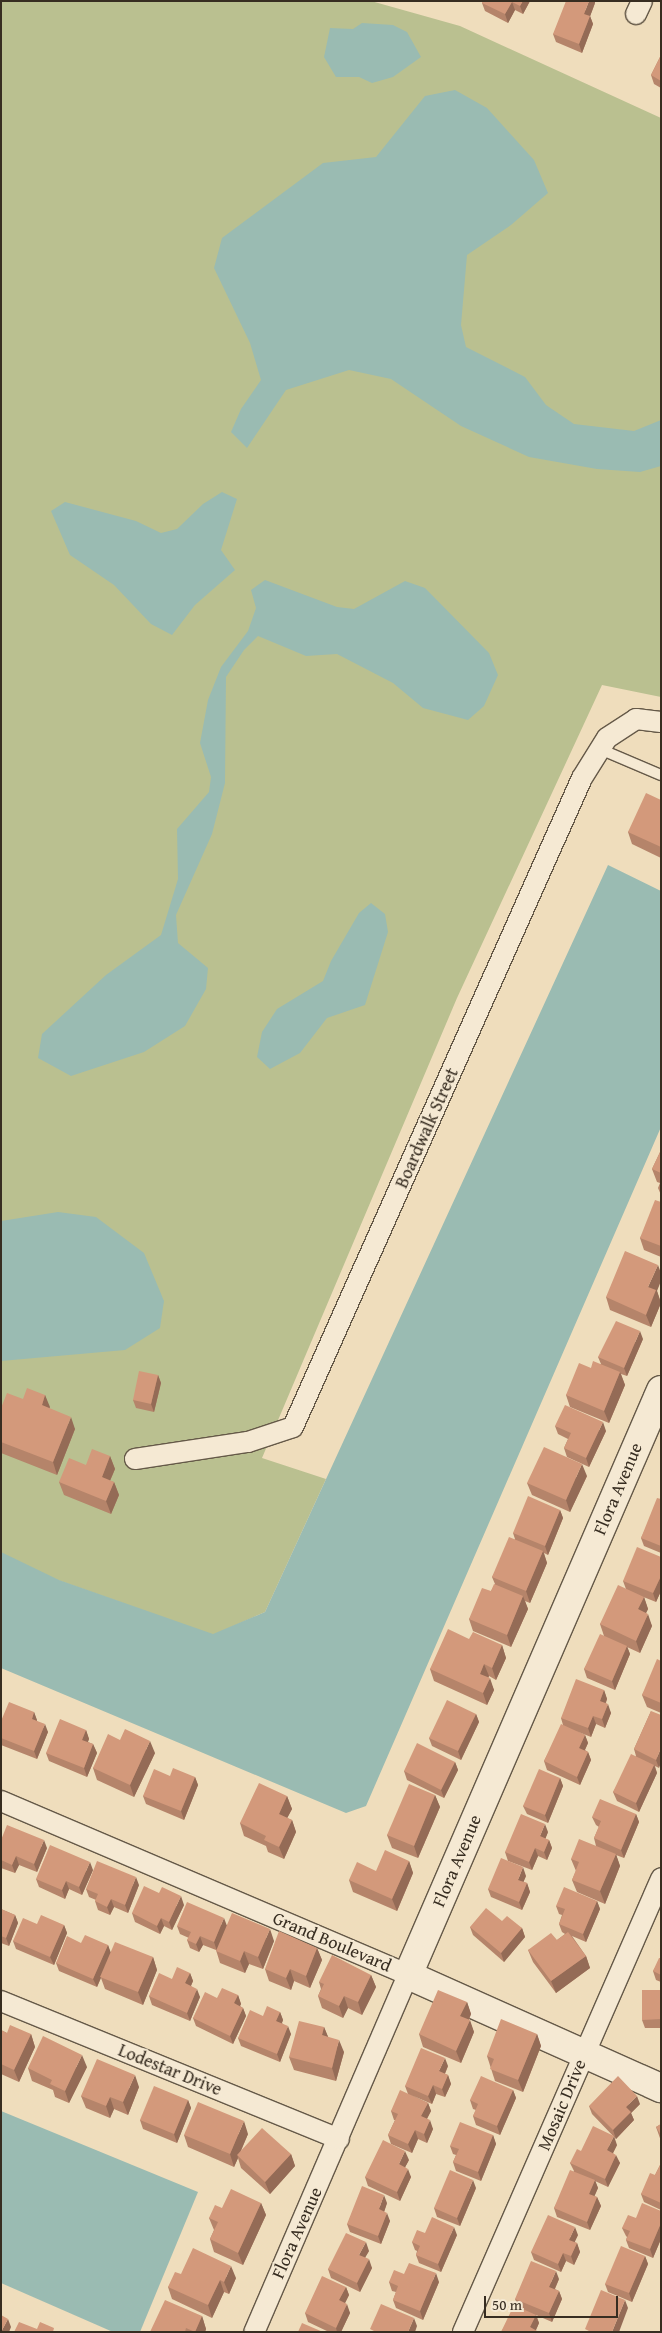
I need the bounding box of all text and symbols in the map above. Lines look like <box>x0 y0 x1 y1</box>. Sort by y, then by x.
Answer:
street label: Boardwalk Street <box>391 1064 463 1192</box>
street label: Flora Avenue <box>589 1440 647 1538</box>
street label: Flora Avenue <box>428 1812 486 1910</box>
street label: Grand Boulevard <box>270 1907 394 1977</box>
street label: Lodestar Drive <box>115 2039 225 2101</box>
street label: Mosaic Drive <box>533 2056 591 2154</box>
street label: Flora Avenue <box>267 2184 327 2282</box>
scale bar <box>487 2286 621 2318</box>
text: 50 m <box>492 2294 522 2315</box>

